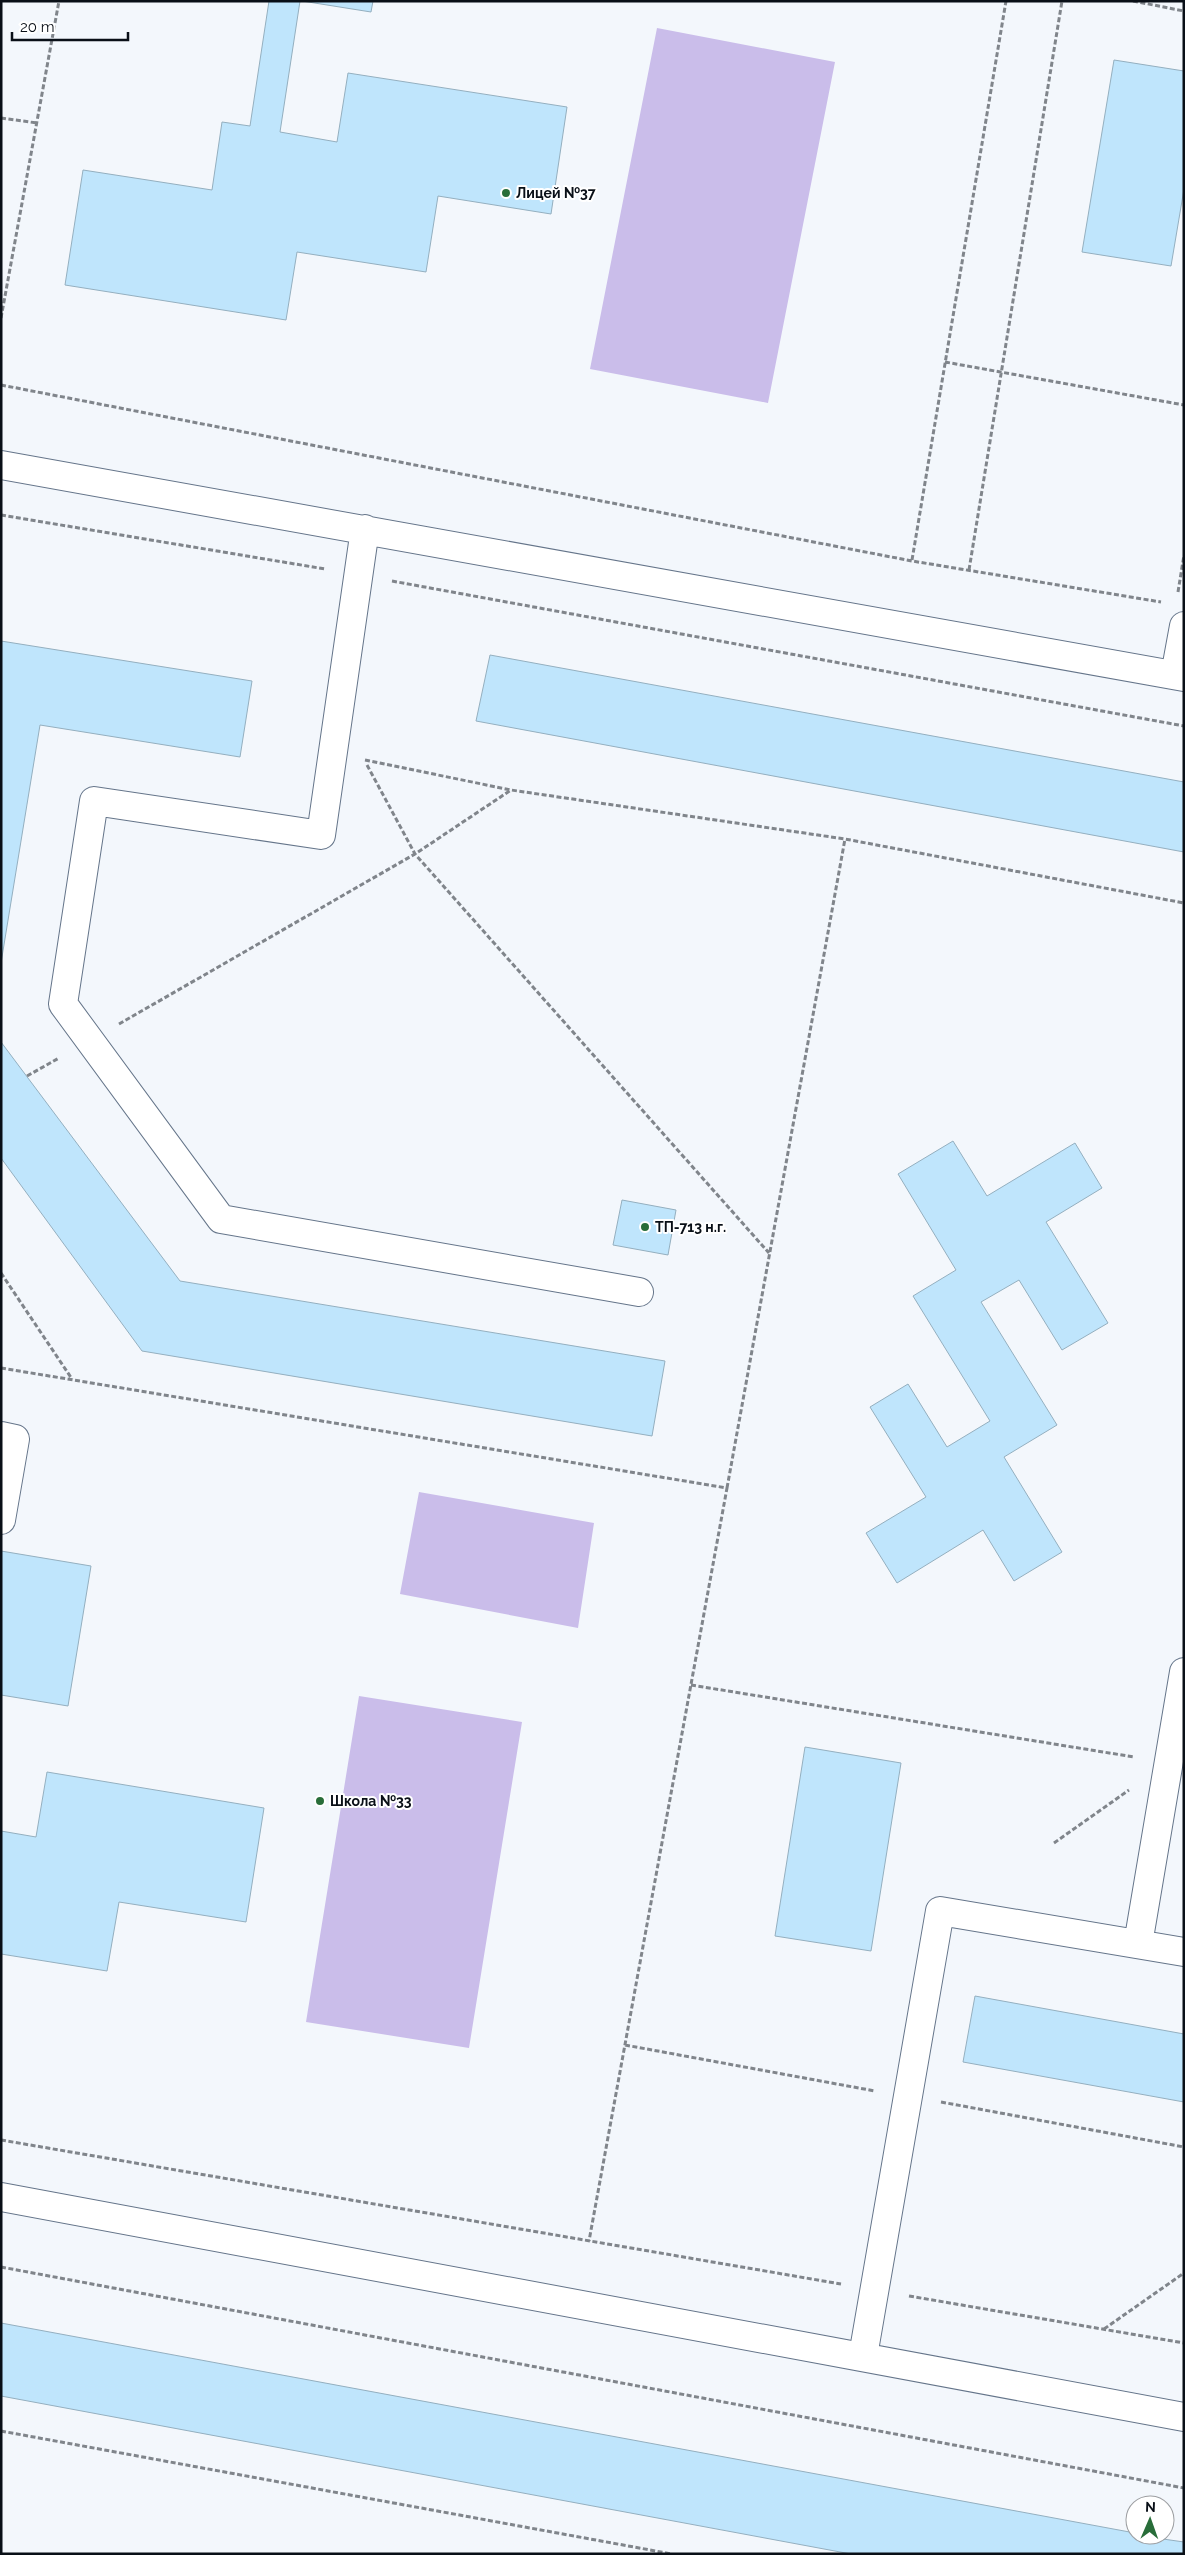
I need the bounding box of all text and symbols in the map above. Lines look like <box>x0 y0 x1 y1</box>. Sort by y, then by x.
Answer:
scale bar <box>12 10 129 42</box>
text: 20 m <box>20 18 55 36</box>
place label: Лицей №37 <box>516 185 596 201</box>
marker: Лицей №37 <box>500 187 512 199</box>
place label: ТП-713 н.г. <box>655 1219 726 1235</box>
marker: ТП-713 н.г. <box>639 1221 651 1233</box>
place label: Школа №33 <box>330 1793 412 1809</box>
marker: Школа №33 <box>314 1795 326 1807</box>
north arrow <box>1125 2495 1175 2545</box>
text: N <box>1145 2499 1156 2515</box>

